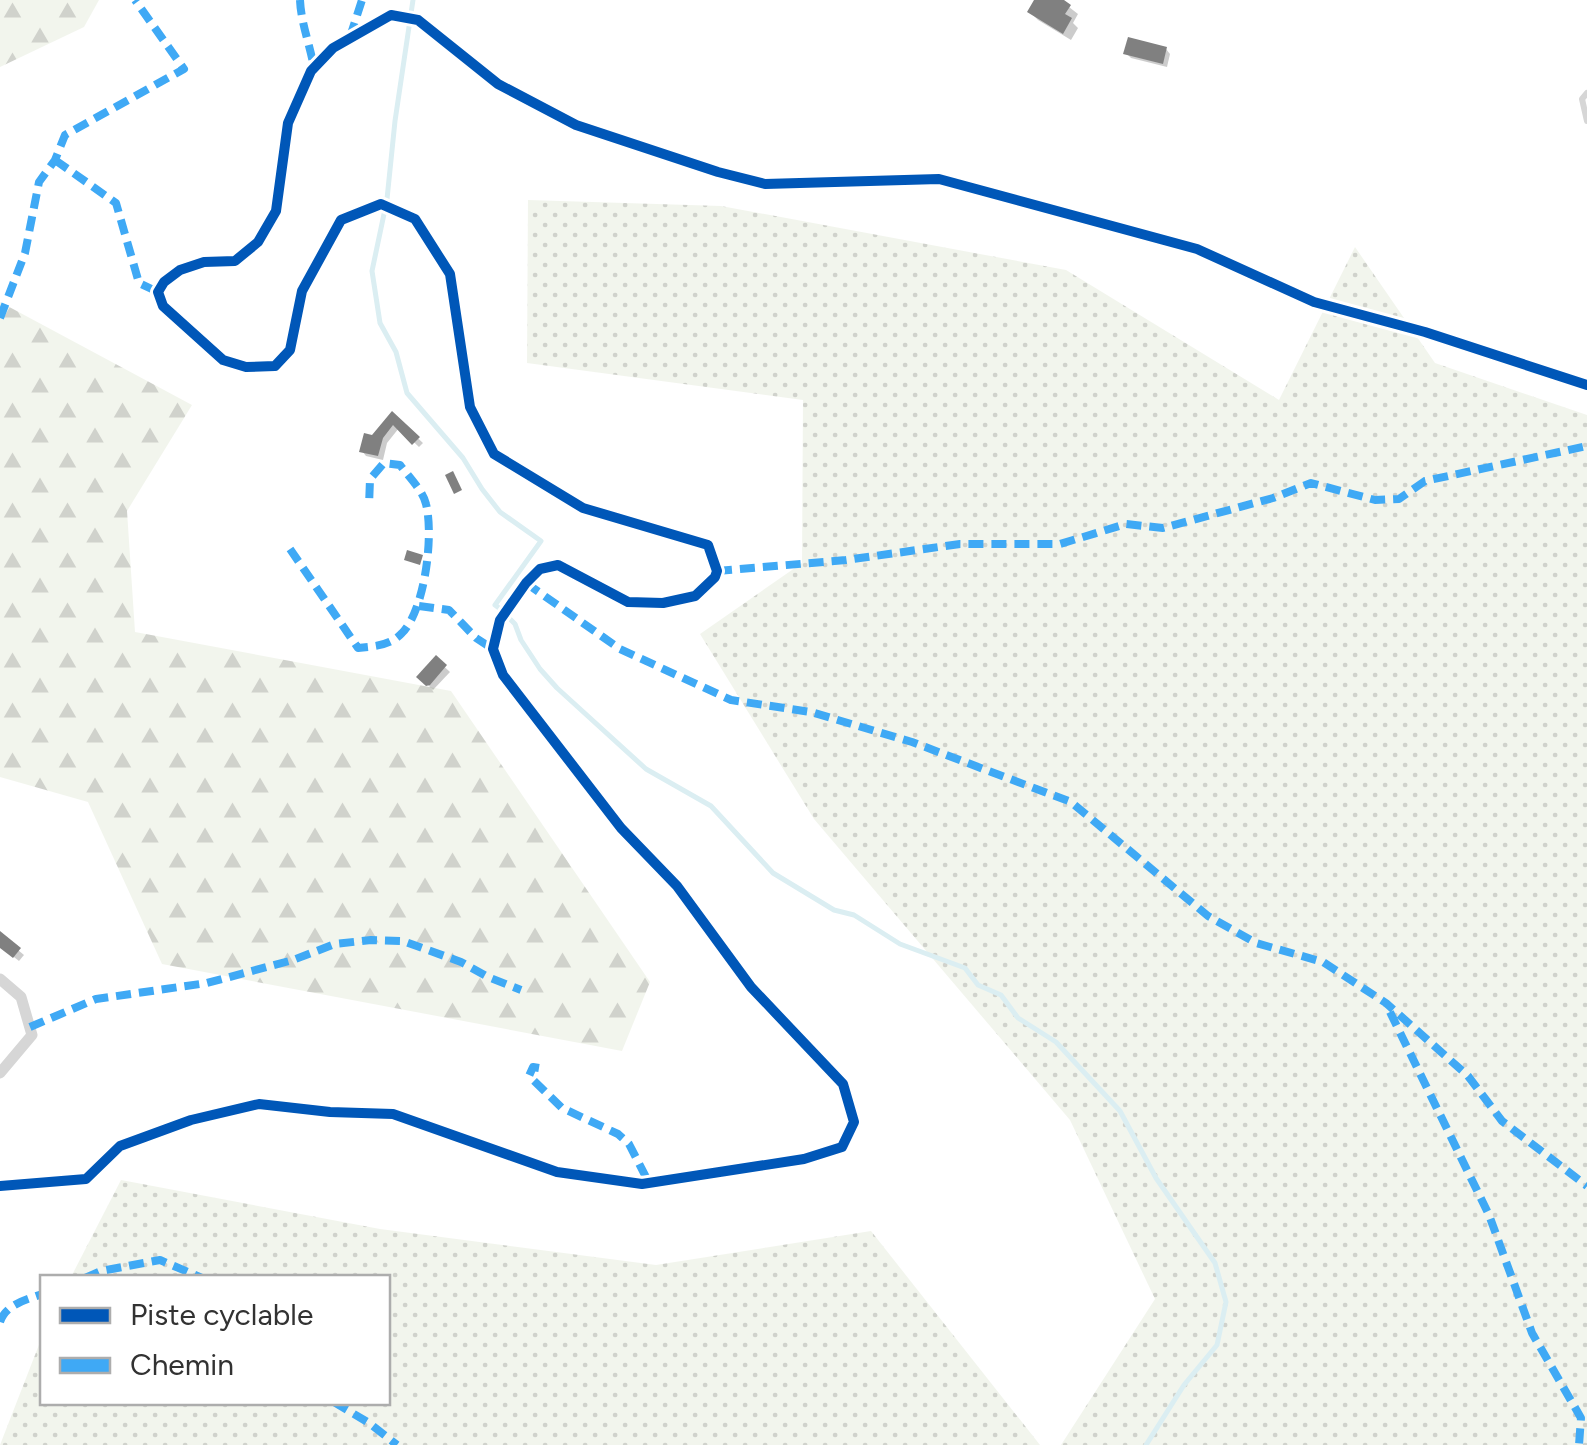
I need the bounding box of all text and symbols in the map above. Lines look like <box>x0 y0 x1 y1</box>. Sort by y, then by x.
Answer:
legend <box>40 1275 390 1405</box>
text: Piste cyclable <box>130 1296 313 1333</box>
text: Chemin <box>130 1346 234 1383</box>

